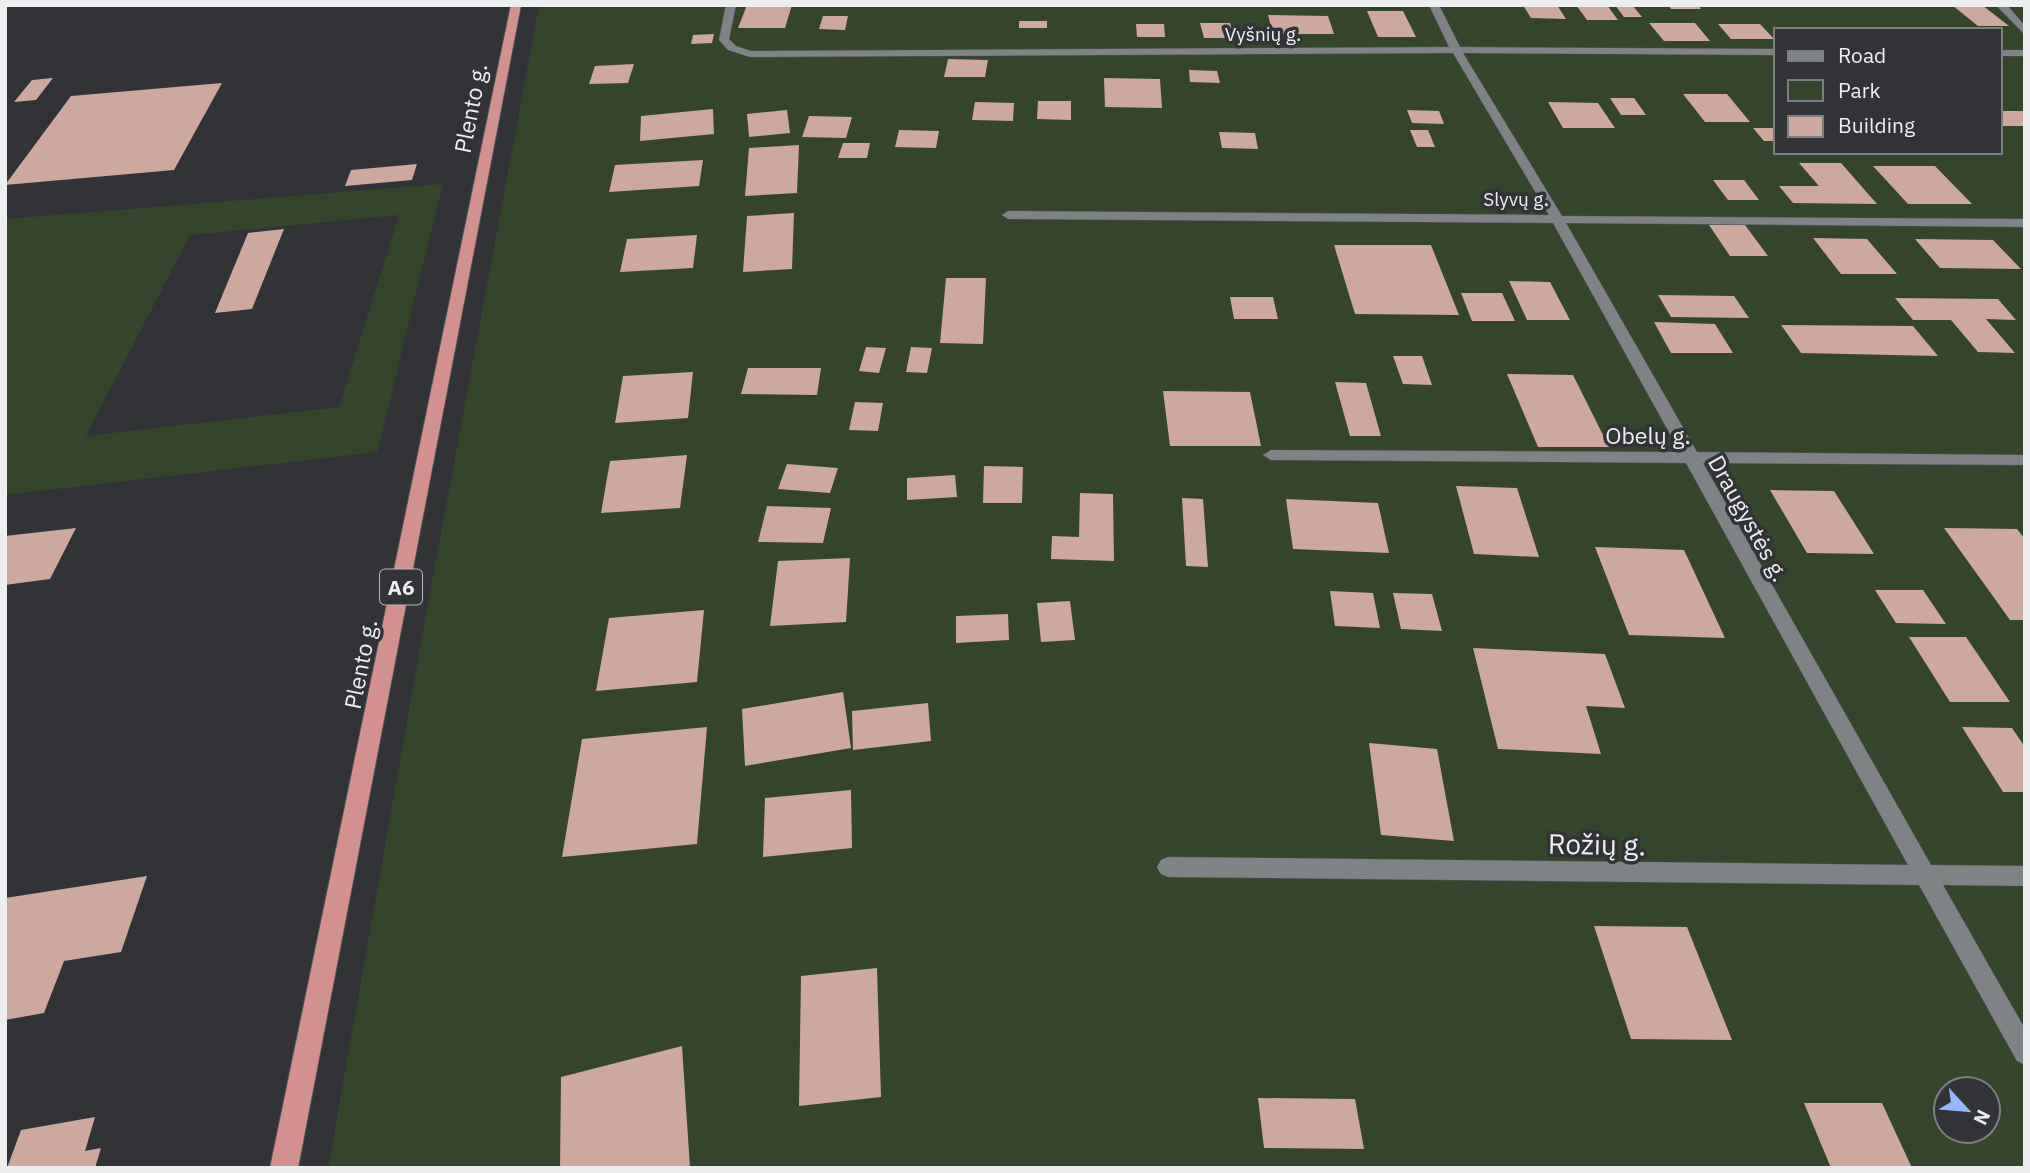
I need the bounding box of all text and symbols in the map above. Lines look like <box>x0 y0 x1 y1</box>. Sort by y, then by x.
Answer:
street label: Vyšnių g. <box>1225 22 1301 46</box>
legend <box>1774 28 2002 154</box>
text: Road <box>1838 41 1886 69</box>
street label: Plento g. <box>447 61 493 155</box>
text: Park <box>1838 76 1881 104</box>
text: Building <box>1838 111 1915 139</box>
street label: Slyvų g. <box>1483 187 1549 211</box>
street label: Obelų g. <box>1605 420 1691 450</box>
street label: Draugystės g. <box>1702 450 1796 586</box>
road number: A6 <box>380 570 422 604</box>
street label: Plento g. <box>337 617 383 711</box>
street label: Rožių g. <box>1548 825 1646 863</box>
north arrow <box>1932 1075 2002 1145</box>
text: N <box>1968 1106 1996 1129</box>

